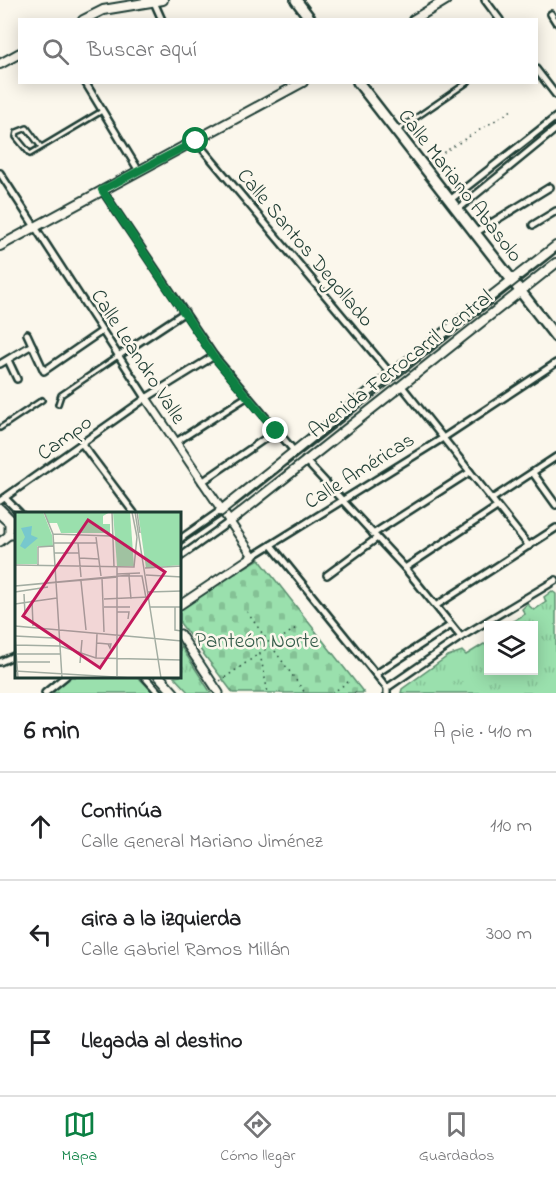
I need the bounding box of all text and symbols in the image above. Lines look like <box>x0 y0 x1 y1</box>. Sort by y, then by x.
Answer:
search box <box>18 18 538 84</box>
icon: search <box>39 35 72 68</box>
text: Buscar aquí <box>87 35 197 67</box>
street label: Calle Mariano Abasolo <box>390 103 529 269</box>
route start <box>182 127 208 153</box>
street label: Calle Santos Degollado <box>227 162 380 336</box>
street label: Avenida Ferrocarril Central <box>303 283 500 446</box>
street label: Calle Leandro Valle <box>82 284 193 431</box>
street label: Campo <box>31 408 99 469</box>
route end <box>262 417 288 443</box>
street label: Calle Américas <box>299 426 421 518</box>
inset map <box>15 512 182 678</box>
map controls <box>484 621 538 675</box>
button: layers <box>484 621 538 675</box>
park label: Panteón Norte <box>195 627 319 657</box>
text: 6 min <box>24 713 80 751</box>
text: A pie · 410 m <box>433 718 532 747</box>
text: Continúa <box>81 796 162 828</box>
icon: ahead <box>24 810 57 843</box>
text: 110 m <box>490 812 532 841</box>
text: Calle General Mariano Jiménez <box>81 828 323 857</box>
text: Gira a la izquierda <box>81 904 241 936</box>
icon: left <box>24 918 57 951</box>
text: 300 m <box>486 920 532 949</box>
text: Calle Gabriel Ramos Millán <box>81 936 290 965</box>
icon: arrive <box>24 1026 57 1059</box>
text: Llegada al destino <box>81 1026 242 1058</box>
tab: Mapa <box>62 1108 97 1168</box>
tab: Cómo llegar <box>220 1108 296 1168</box>
tab: Guardados <box>419 1108 494 1168</box>

